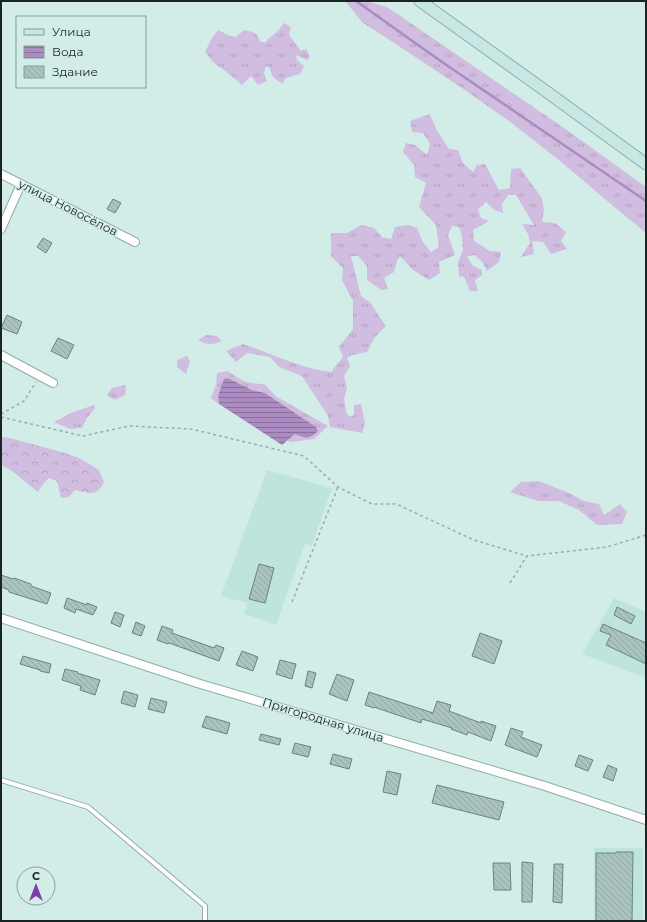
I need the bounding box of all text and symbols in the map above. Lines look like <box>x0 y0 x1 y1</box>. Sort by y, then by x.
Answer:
legend <box>16 16 146 88</box>
text: Улица <box>52 24 91 39</box>
text: Вода <box>52 44 83 59</box>
text: Здание <box>52 64 98 79</box>
street label: улица Новосёлов <box>15 176 120 239</box>
street label: Пригородная улица <box>261 694 386 745</box>
north arrow <box>16 866 56 906</box>
text: С <box>32 869 40 883</box>

